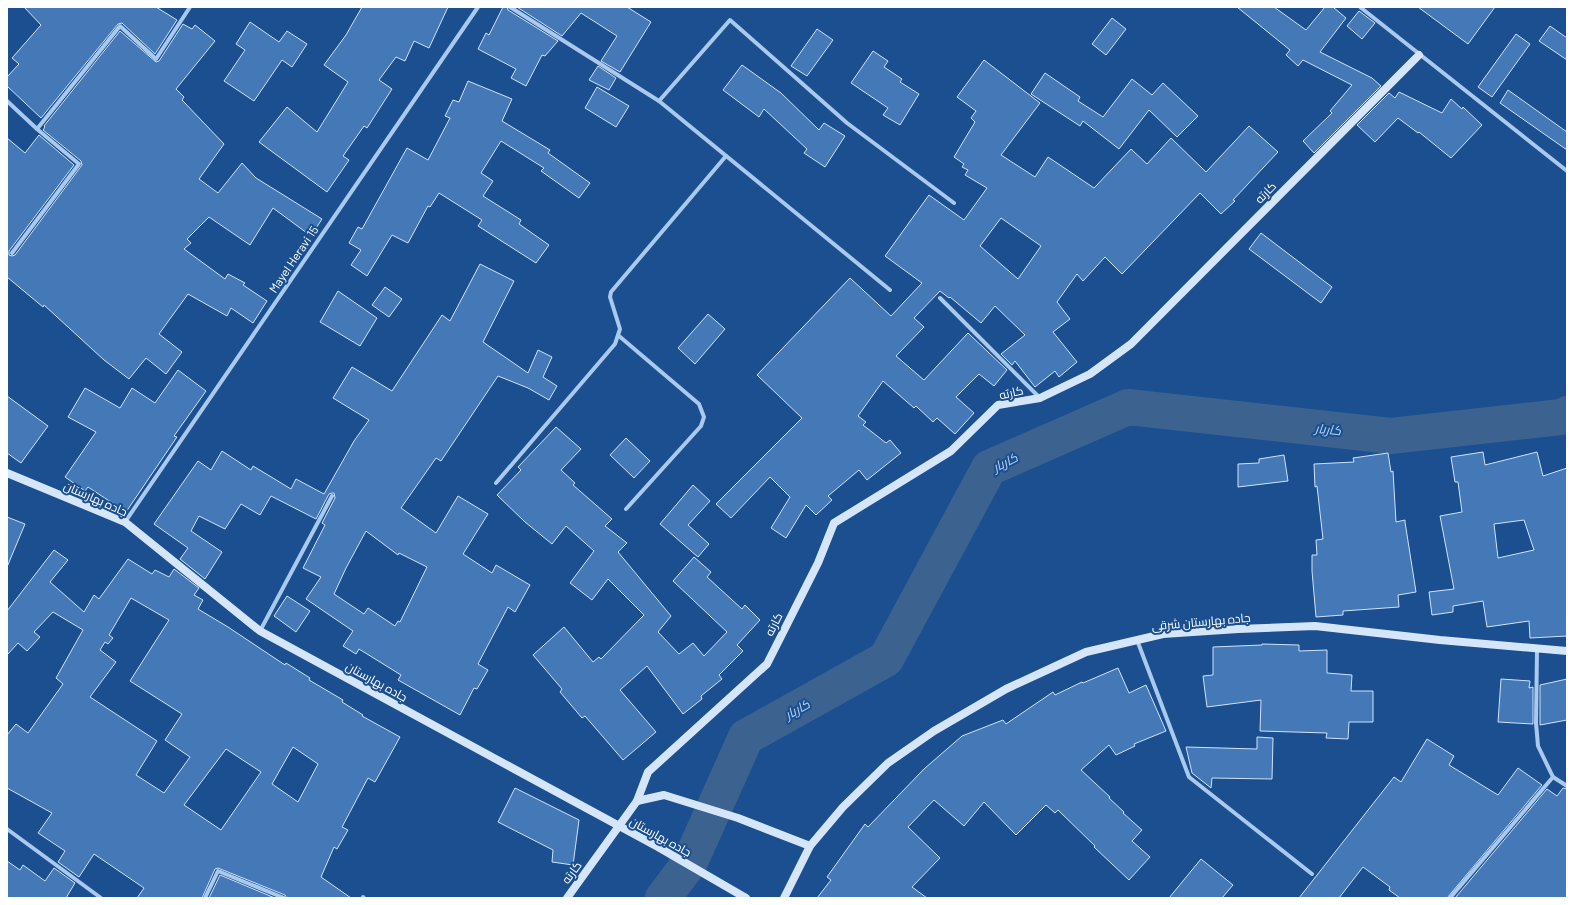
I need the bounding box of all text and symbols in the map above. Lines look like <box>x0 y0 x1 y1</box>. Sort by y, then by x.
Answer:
street label: کارته <box>1251 178 1279 206</box>
street label: Mayel Heravi 15 <box>265 223 321 295</box>
street label: کارته <box>998 382 1025 403</box>
water label: کاربار <box>1312 419 1343 438</box>
water label: کاربار <box>988 449 1021 476</box>
street label: جاده بهارستان <box>62 478 130 519</box>
street label: کارته <box>761 610 786 638</box>
street label: جاده بهارستان شرقی <box>1151 610 1251 633</box>
street label: جاده بهارستان <box>343 658 410 705</box>
water label: کاربار <box>780 695 813 723</box>
street label: جاده بهارستان <box>627 813 694 860</box>
street label: کارته <box>558 858 585 887</box>

